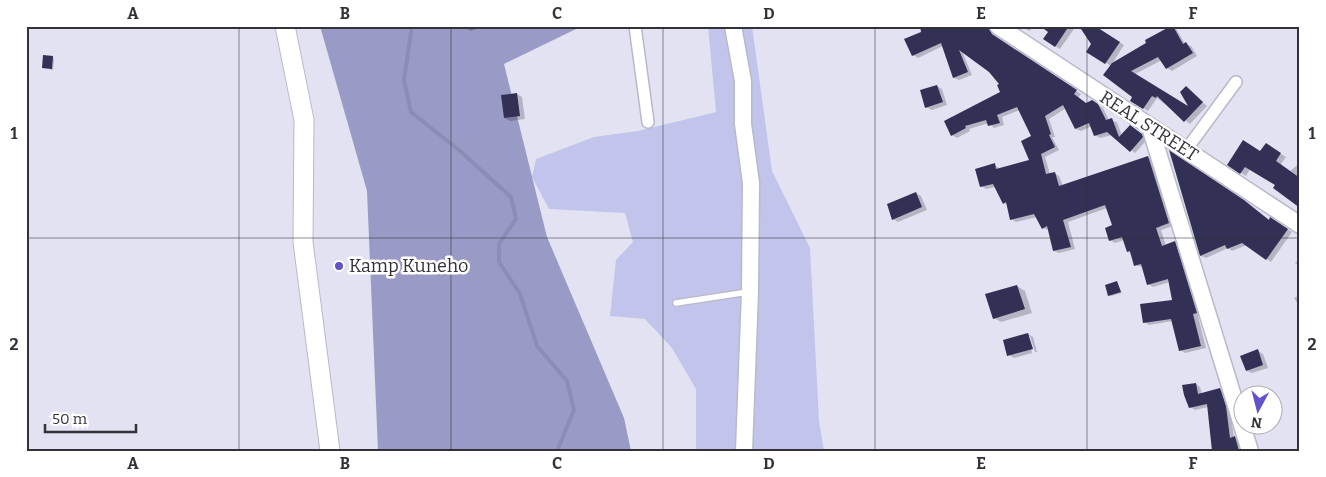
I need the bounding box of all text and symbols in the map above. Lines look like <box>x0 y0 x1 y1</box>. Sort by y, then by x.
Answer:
text: A <box>127 4 139 23</box>
text: B <box>340 4 350 23</box>
text: C <box>552 4 562 23</box>
text: D <box>763 4 775 23</box>
text: E <box>976 4 986 23</box>
text: F <box>1189 4 1198 23</box>
street label: REAL STREET <box>1096 86 1203 166</box>
text: 1 <box>11 124 18 143</box>
text: 1 <box>1309 124 1316 143</box>
place label: Kamp Kuneho <box>349 255 468 277</box>
marker: Kamp Kuneho <box>333 260 345 272</box>
text: 2 <box>9 335 19 354</box>
text: 2 <box>1307 335 1317 354</box>
north arrow <box>1234 384 1284 434</box>
scale bar <box>45 402 136 434</box>
text: 50 m <box>52 410 88 428</box>
text: N <box>1250 413 1263 432</box>
text: A <box>127 454 139 473</box>
text: B <box>340 454 350 473</box>
text: C <box>552 454 562 473</box>
text: D <box>763 454 775 473</box>
text: E <box>976 454 986 473</box>
text: F <box>1189 454 1198 473</box>

